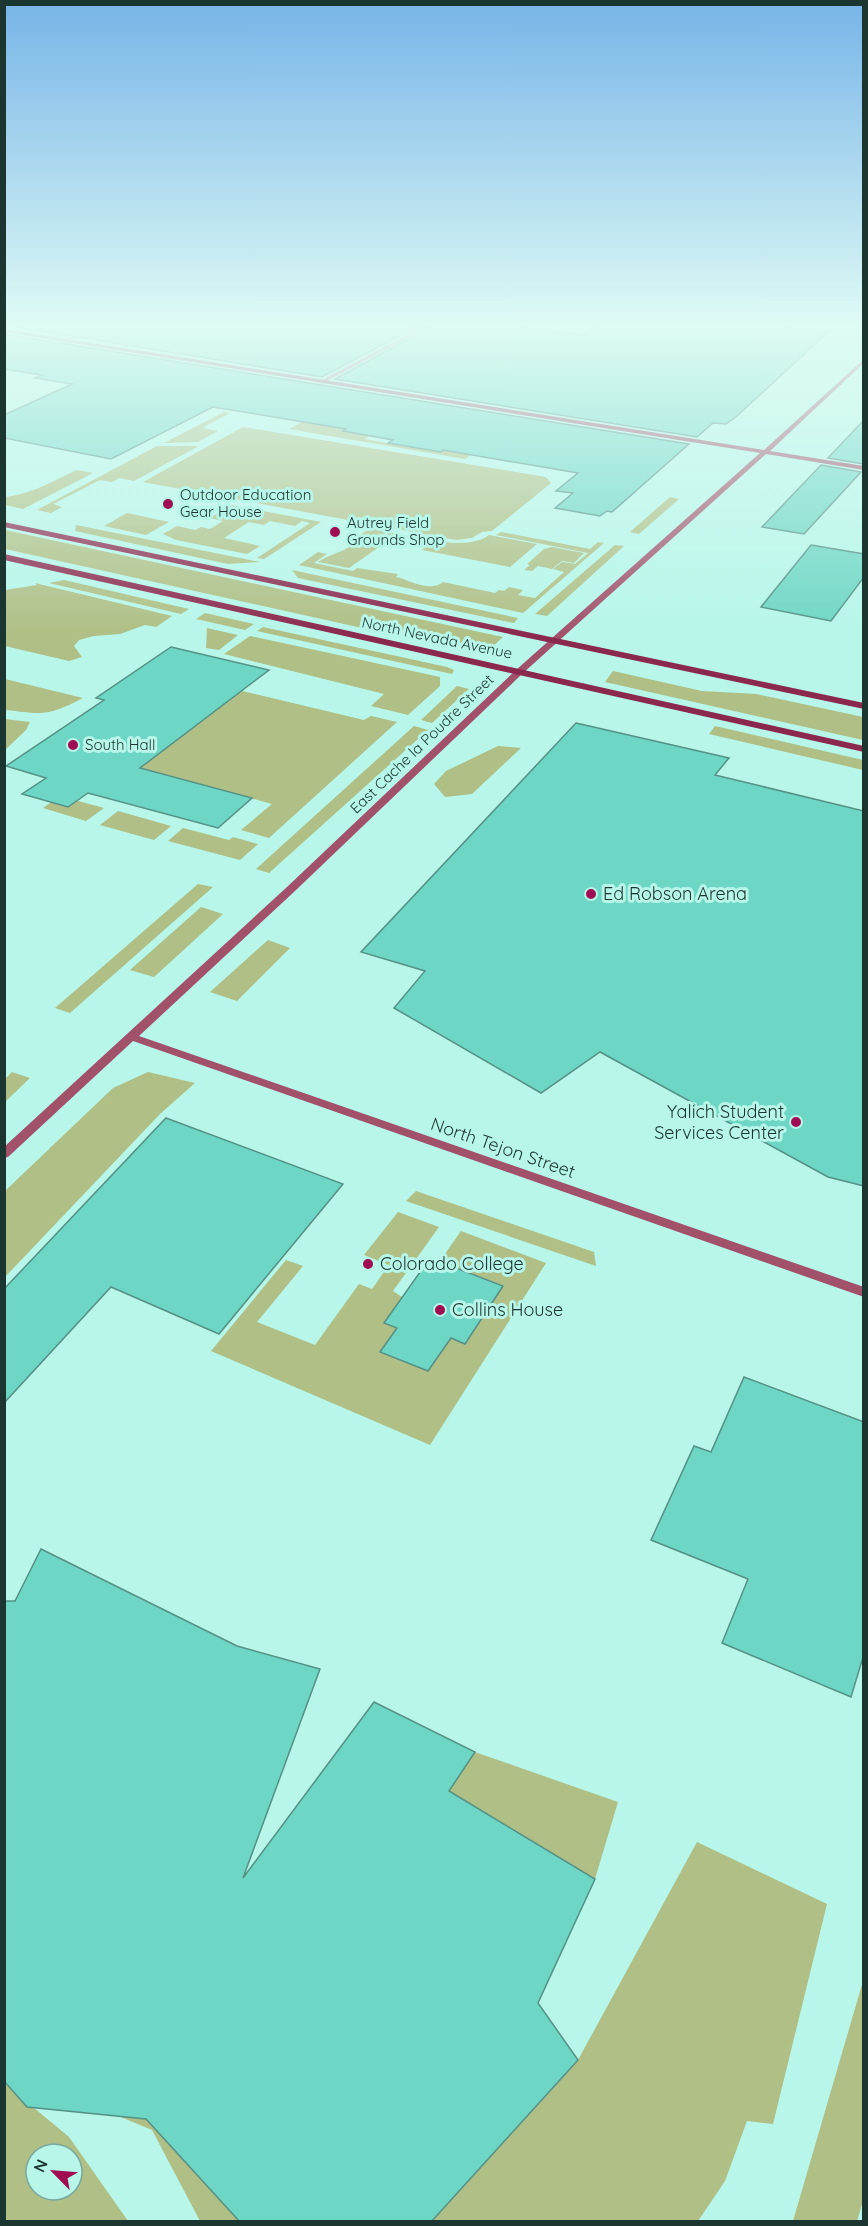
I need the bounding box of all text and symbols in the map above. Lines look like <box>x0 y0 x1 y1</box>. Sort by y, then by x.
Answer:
place label: Outdoor Education Gear House <box>180 485 311 521</box>
marker: Outdoor Education Gear House <box>161 497 175 511</box>
place label: Autrey Field Grounds Shop <box>347 513 444 549</box>
marker: Autrey Field Grounds Shop <box>328 525 342 539</box>
street label: North Nevada Avenue <box>360 612 514 663</box>
street label: East Cache la Poudre Street <box>346 670 498 817</box>
place label: South Hall <box>85 735 156 754</box>
marker: South Hall <box>66 738 80 752</box>
place label: Ed Robson Arena <box>603 882 747 905</box>
marker: Ed Robson Arena <box>584 887 598 901</box>
place label: Yalich Student Services Center <box>654 1100 784 1144</box>
street label: North Tejon Street <box>428 1112 578 1183</box>
marker: Yalich Student Services Center <box>789 1115 803 1129</box>
place label: Colorado College <box>380 1252 524 1275</box>
marker: Colorado College <box>361 1257 375 1271</box>
place label: Collins House <box>452 1298 563 1321</box>
marker: Collins House <box>433 1303 447 1317</box>
north arrow <box>24 2142 84 2202</box>
text: N <box>29 2156 52 2175</box>

